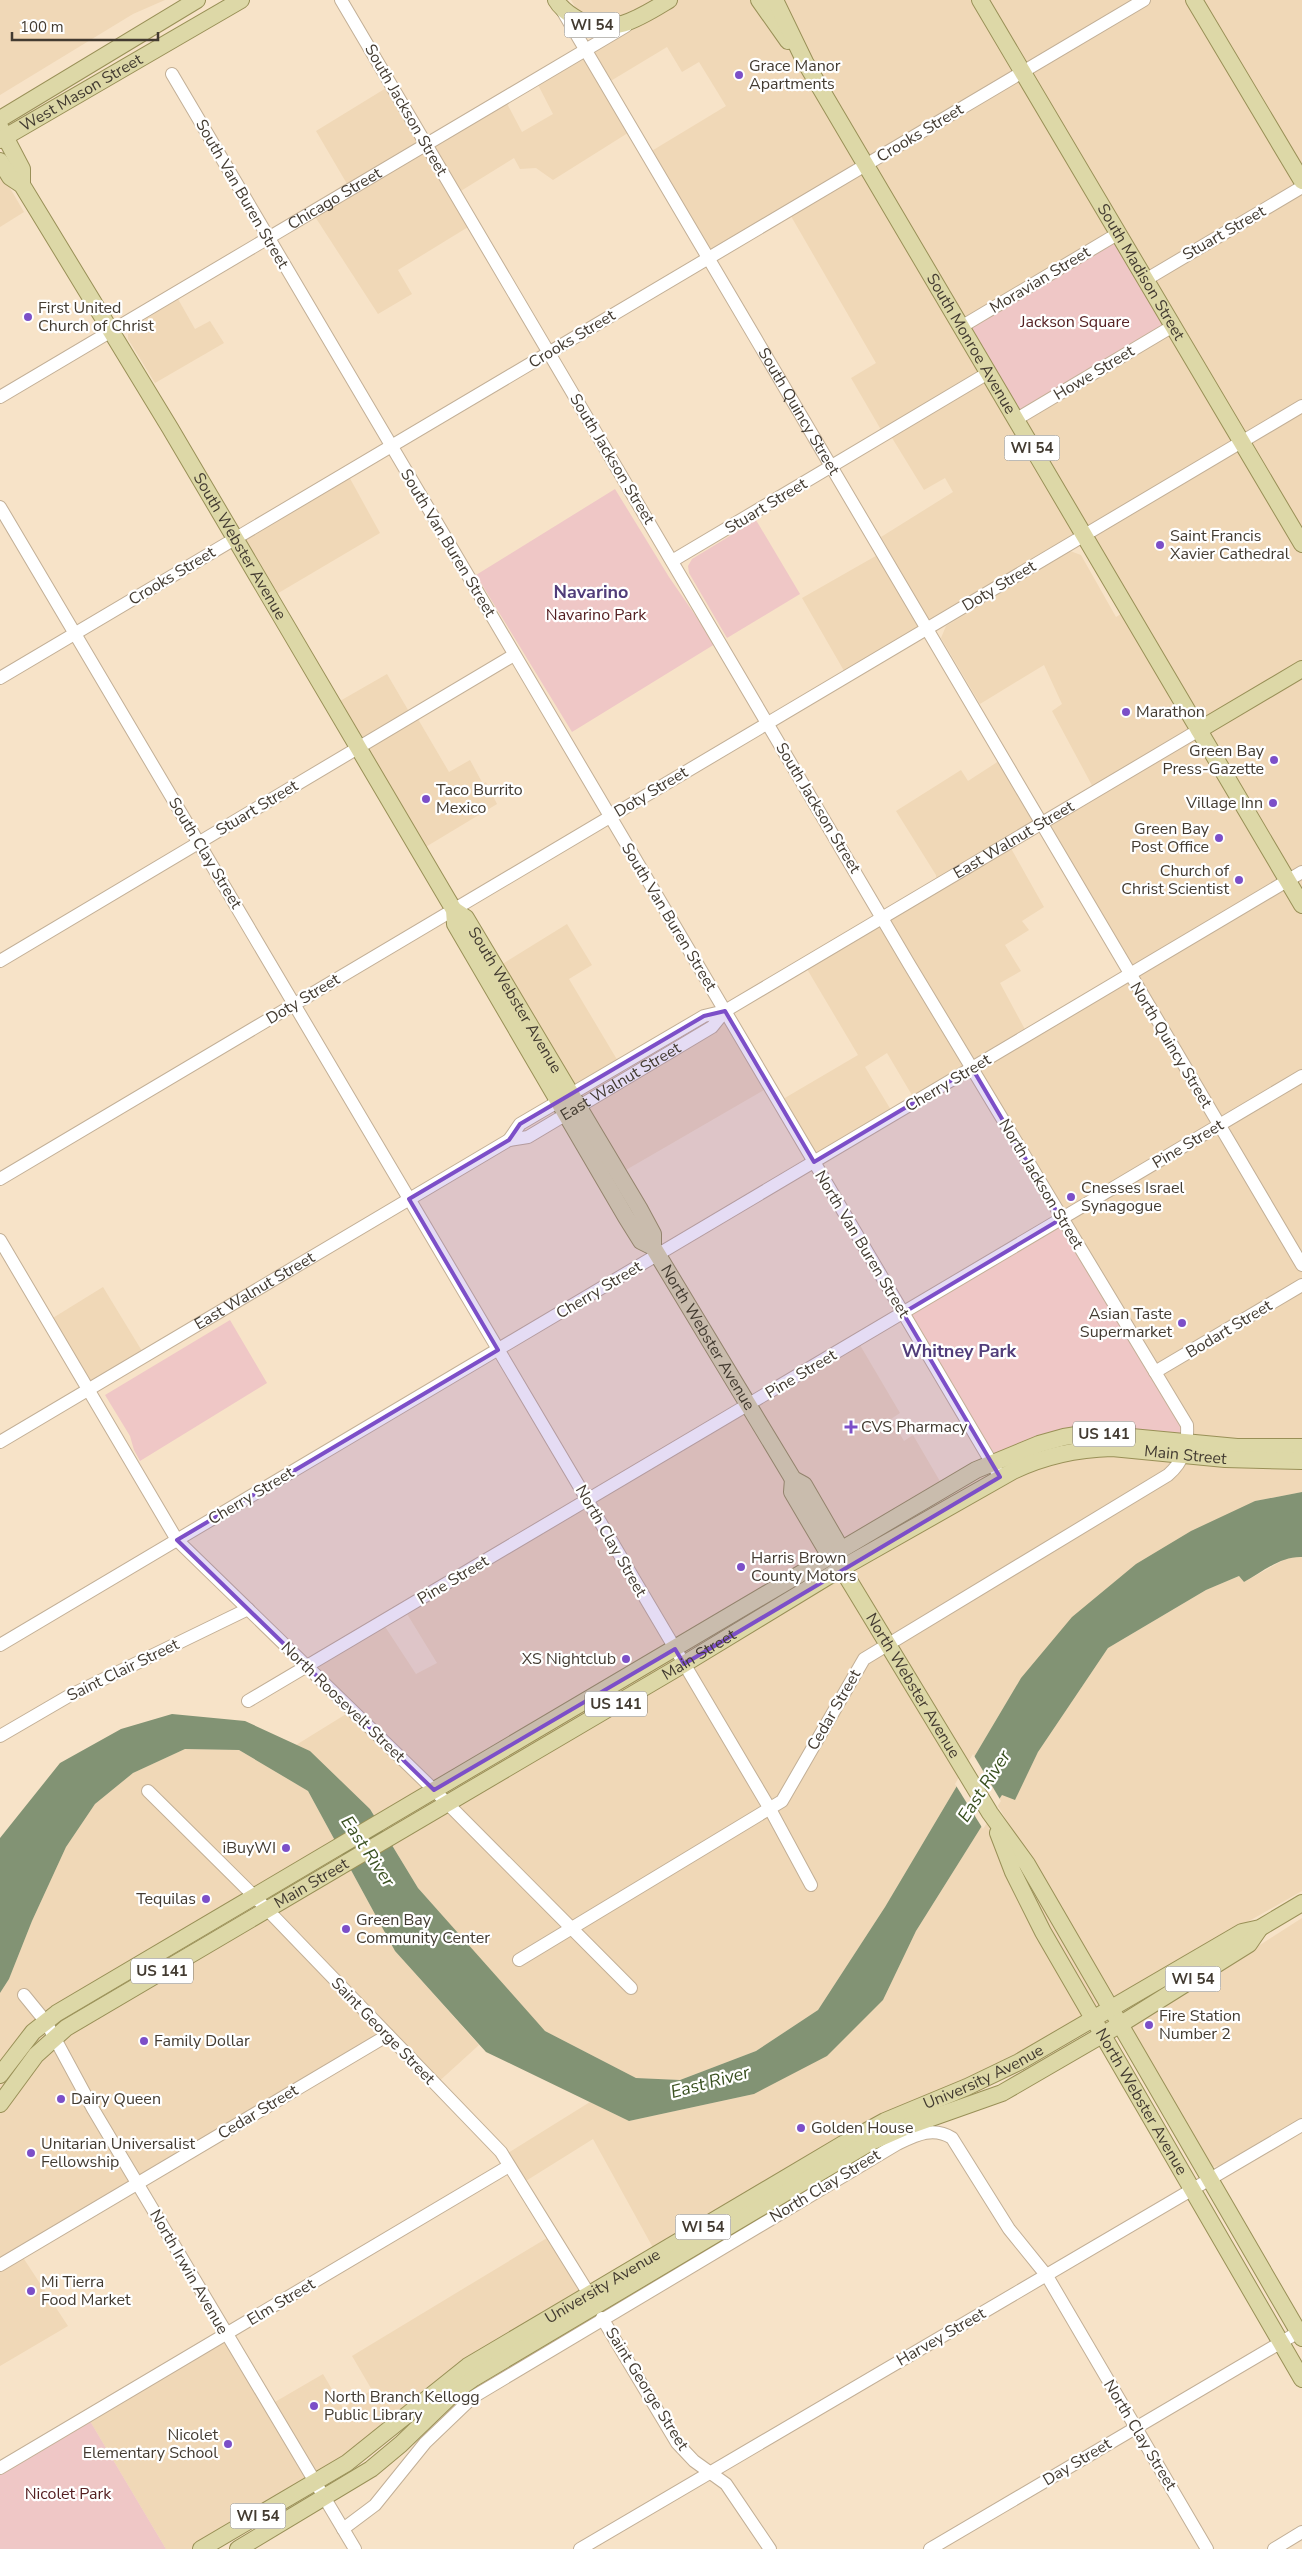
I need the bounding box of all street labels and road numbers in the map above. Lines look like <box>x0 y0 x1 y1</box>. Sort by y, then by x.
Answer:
road number: WI 54 <box>564 12 620 38</box>
street label: South Jackson Street <box>359 40 453 180</box>
street label: West Mason Street <box>16 48 147 137</box>
street label: Crooks Street <box>873 98 968 168</box>
street label: South Van Buren Street <box>190 115 294 273</box>
street label: Chicago Street <box>284 162 386 235</box>
street label: South Madison Street <box>1092 200 1190 345</box>
street label: Stuart Street <box>1178 200 1270 266</box>
street label: Moravian Street <box>986 241 1095 319</box>
street label: South Monroe Avenue <box>921 269 1021 418</box>
street label: Crooks Street <box>525 304 620 374</box>
street label: Howe Street <box>1050 340 1139 406</box>
street label: South Quincy Street <box>753 344 845 479</box>
street label: South Jackson Street <box>564 390 660 529</box>
road number: WI 54 <box>1004 436 1060 460</box>
street label: South Van Buren Street <box>395 465 501 621</box>
street label: South Webster Avenue <box>188 469 292 624</box>
street label: Stuart Street <box>721 473 812 539</box>
street label: Crooks Street <box>125 541 220 611</box>
street label: Doty Street <box>958 555 1040 617</box>
street label: South Jackson Street <box>770 739 866 878</box>
street label: Doty Street <box>610 761 692 823</box>
street label: Stuart Street <box>212 775 303 841</box>
street label: South Clay Street <box>163 793 247 913</box>
street label: East Walnut Street <box>949 795 1078 884</box>
street label: South Van Buren Street <box>616 839 722 995</box>
street label: South Webster Avenue <box>463 923 567 1077</box>
street label: Doty Street <box>262 968 344 1030</box>
street label: North Quincy Street <box>1125 978 1218 1112</box>
street label: East Walnut Street <box>556 1037 685 1126</box>
street label: Cherry Street <box>901 1049 995 1117</box>
street label: Pine Street <box>1148 1114 1228 1174</box>
street label: North Jackson Street <box>993 1115 1089 1253</box>
street label: North Van Buren Street <box>809 1166 915 1322</box>
street label: East Walnut Street <box>190 1246 319 1335</box>
street label: Cherry Street <box>552 1256 646 1324</box>
street label: North Webster Avenue <box>655 1261 760 1414</box>
street label: Bodart Street <box>1182 1294 1277 1363</box>
street label: Pine Street <box>761 1344 841 1404</box>
road number: US 141 <box>1073 1422 1135 1446</box>
street label: Main Street <box>1143 1440 1228 1470</box>
street label: Cherry Street <box>204 1462 298 1530</box>
street label: North Clay Street <box>570 1481 652 1601</box>
street label: Pine Street <box>413 1550 493 1610</box>
street label: North Webster Avenue <box>860 1609 965 1762</box>
street label: Main Street <box>658 1624 740 1686</box>
street label: Saint Clair Street <box>63 1633 183 1707</box>
street label: North Roosevelt Street <box>276 1637 410 1767</box>
street label: Cedar Street <box>802 1665 866 1754</box>
road number: US 141 <box>585 1692 647 1716</box>
street label: Main Street <box>270 1853 353 1914</box>
road number: US 141 <box>131 1958 193 1984</box>
road number: WI 54 <box>1166 1966 1220 1992</box>
street label: Saint George Street <box>326 1973 440 2090</box>
street label: North Webster Avenue <box>1090 2024 1193 2179</box>
street label: University Avenue <box>920 2039 1048 2115</box>
street label: Cedar Street <box>214 2079 303 2145</box>
street label: North Clay Street <box>766 2144 885 2228</box>
street label: North Irwin Avenue <box>144 2206 234 2338</box>
road number: WI 54 <box>676 2214 730 2240</box>
street label: University Avenue <box>541 2244 665 2329</box>
street label: Elm Street <box>243 2273 319 2331</box>
street label: Harvey Street <box>892 2302 990 2371</box>
street label: Saint George Street <box>600 2323 694 2455</box>
street label: North Clay Street <box>1098 2376 1182 2495</box>
street label: Day Street <box>1039 2433 1116 2491</box>
road number: WI 54 <box>230 2504 286 2528</box>

